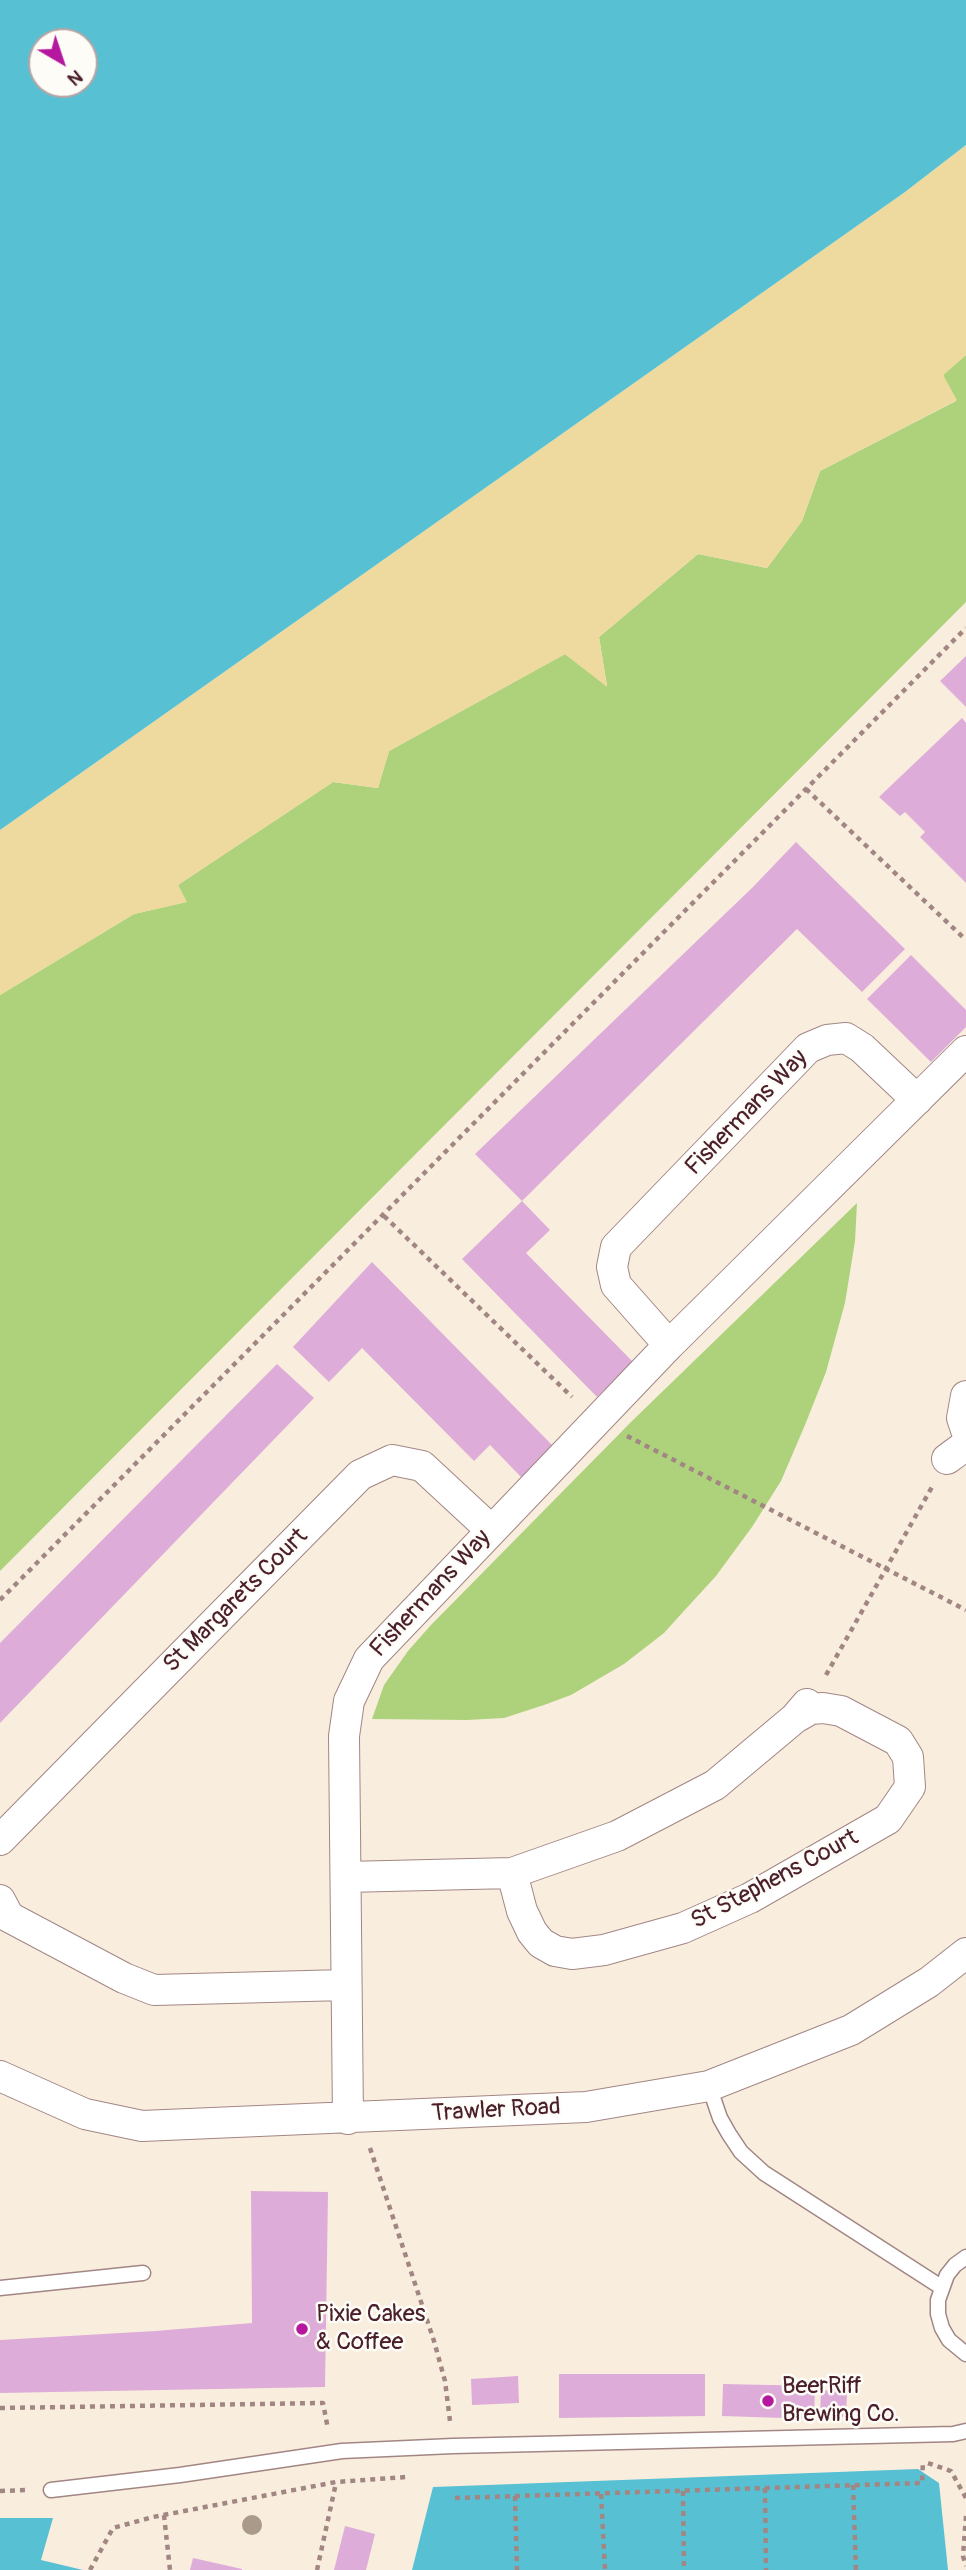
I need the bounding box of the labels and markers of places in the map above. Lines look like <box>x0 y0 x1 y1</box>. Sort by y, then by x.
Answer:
place label: Pixie Cakes & Coffee <box>316 2301 425 2357</box>
marker: Pixie Cakes & Coffee <box>294 2321 310 2337</box>
place label: BeerRiff Brewing Co. <box>782 2373 900 2429</box>
marker: BeerRiff Brewing Co. <box>760 2393 776 2409</box>

